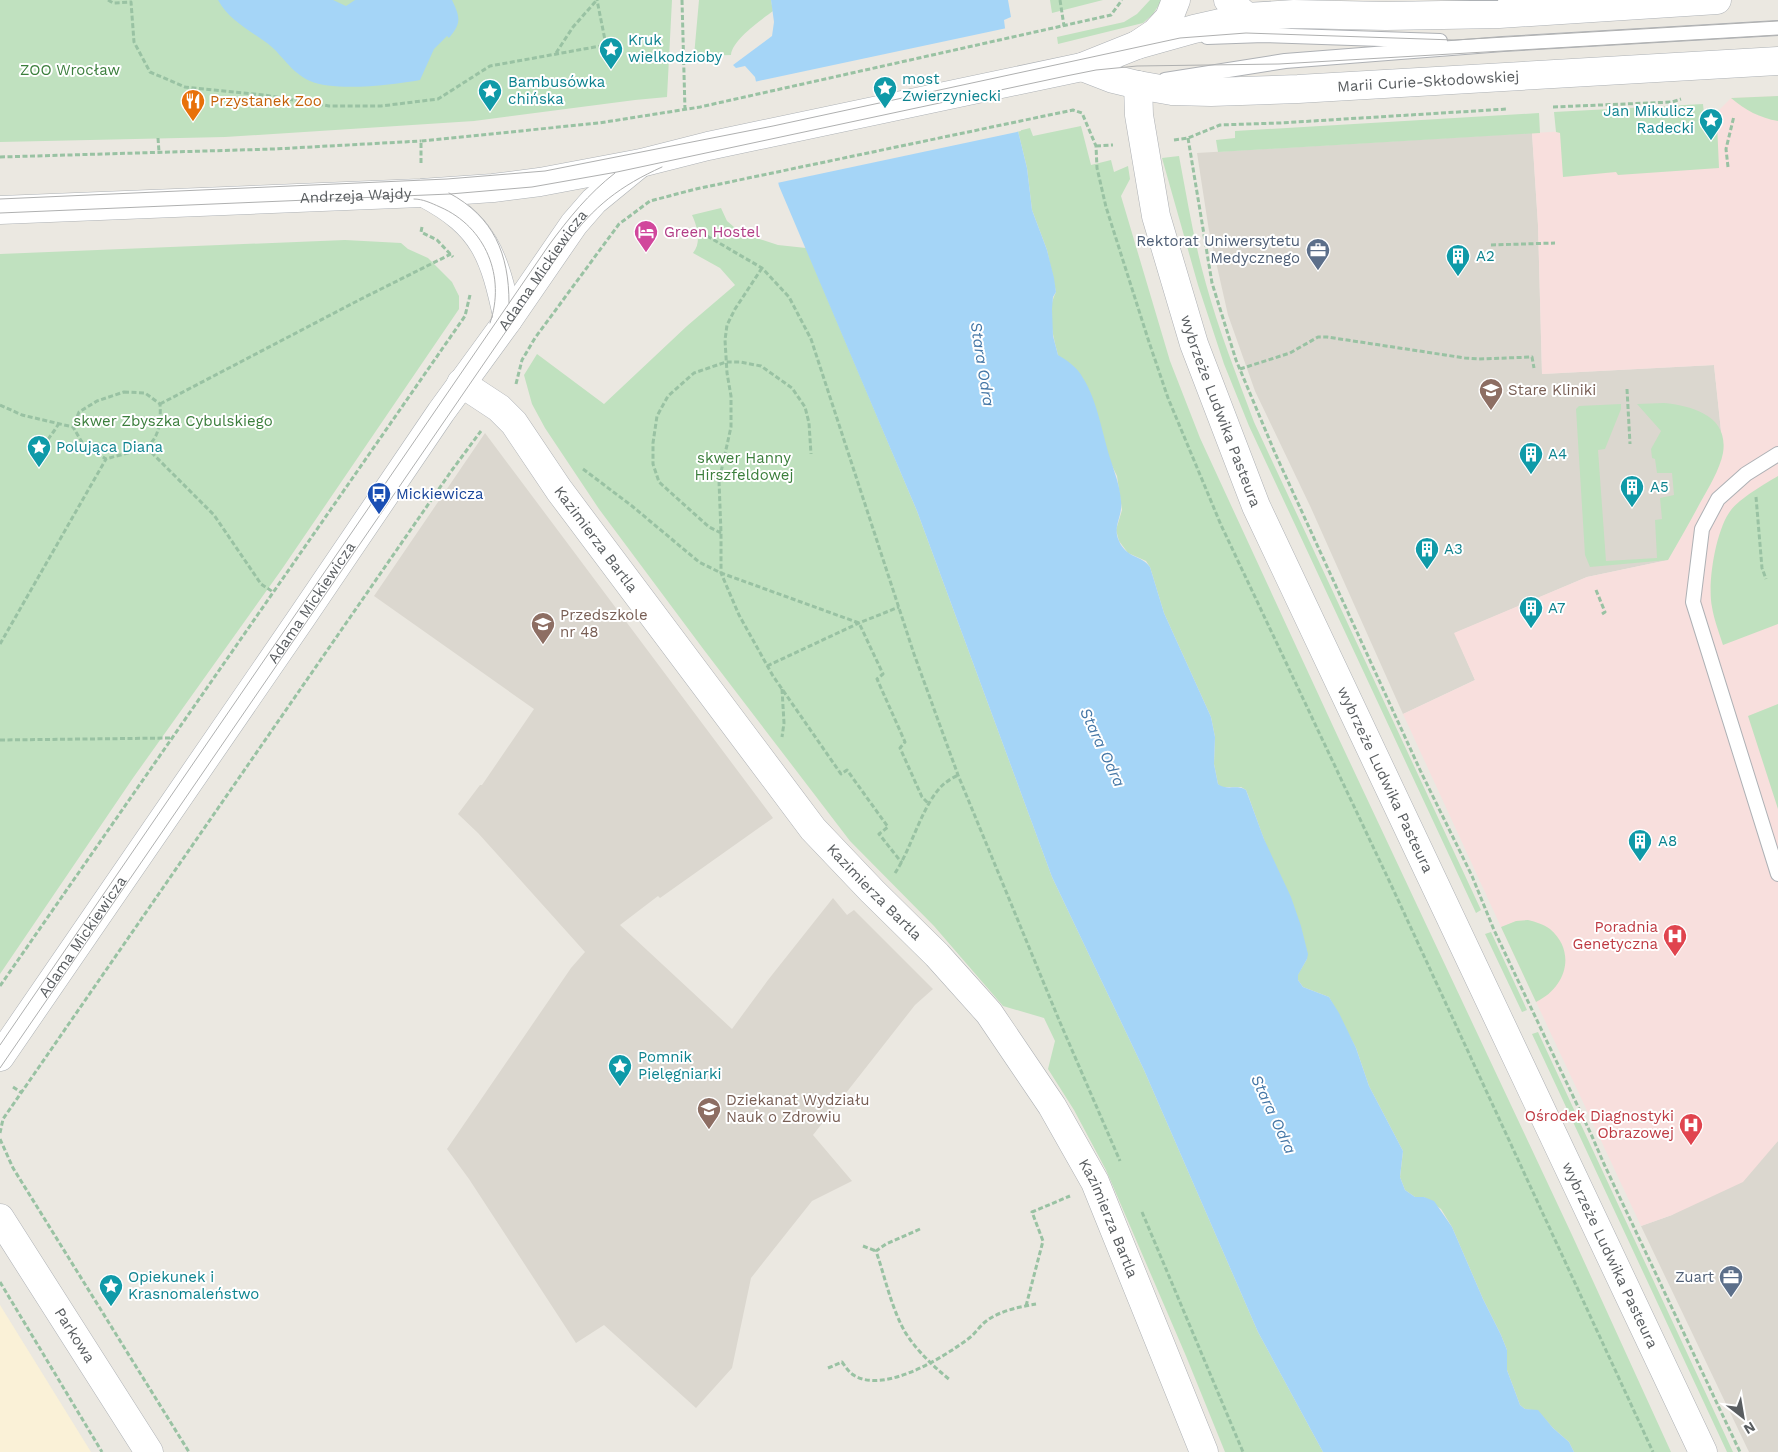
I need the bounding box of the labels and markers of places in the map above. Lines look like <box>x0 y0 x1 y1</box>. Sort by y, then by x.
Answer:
place label: Kruk wielkodzioby <box>628 31 723 66</box>
place icon: Kruk wielkodzioby <box>598 36 624 70</box>
place label: most Zwierzyniecki <box>902 70 1001 105</box>
place label: Bambusówka chińska <box>508 73 606 108</box>
place icon: most Zwierzyniecki <box>872 75 898 109</box>
place icon: Bambusówka chińska <box>477 78 503 112</box>
restaurant icon: Przystanek Zoo <box>180 88 206 122</box>
place label: Przystanek Zoo <box>210 92 322 110</box>
place label: Jan Mikulicz Radecki <box>1603 102 1694 137</box>
place icon: Jan Mikulicz Radecki <box>1698 107 1724 141</box>
hotel icon: Green Hostel <box>633 219 659 253</box>
place label: Green Hostel <box>664 223 760 241</box>
place label: Rektorat Uniwersytetu Medycznego <box>1136 232 1300 267</box>
office icon: Rektorat Uniwersytetu Medycznego <box>1305 237 1331 271</box>
building icon: A2 <box>1445 243 1471 277</box>
place label: A2 <box>1476 247 1495 265</box>
school or university icon: Stare Kliniki <box>1478 377 1504 411</box>
place label: Stare Kliniki <box>1508 381 1596 399</box>
place icon: Polująca Diana <box>26 434 52 468</box>
place label: Polująca Diana <box>56 438 164 456</box>
building icon: A4 <box>1518 441 1544 475</box>
place label: A4 <box>1548 445 1567 463</box>
building icon: A5 <box>1619 474 1645 508</box>
place label: A5 <box>1650 478 1669 496</box>
bus stop icon: Mickiewicza <box>366 481 392 515</box>
place label: Mickiewicza <box>396 485 484 503</box>
building icon: A3 <box>1414 536 1440 570</box>
place label: A3 <box>1444 540 1463 558</box>
building icon: A7 <box>1518 595 1544 629</box>
place label: A7 <box>1548 599 1565 617</box>
place label: Przedszkole nr 48 <box>560 606 648 641</box>
school or university icon: Przedszkole nr 48 <box>530 611 556 645</box>
building icon: A8 <box>1627 828 1653 862</box>
place label: A8 <box>1658 832 1677 850</box>
place label: Poradnia Genetyczna <box>1573 918 1659 953</box>
hospital icon: Poradnia Genetyczna <box>1662 923 1688 957</box>
place label: Pomnik Pielęgniarki <box>638 1048 721 1083</box>
place icon: Pomnik Pielęgniarki <box>607 1053 633 1087</box>
place label: Dziekanat Wydziału Nauk o Zdrowiu <box>726 1091 870 1126</box>
school or university icon: Dziekanat Wydziału Nauk o Zdrowiu <box>696 1096 722 1130</box>
place label: Ośrodek Diagnostyki Obrazowej <box>1525 1107 1674 1142</box>
hospital icon: Ośrodek Diagnostyki Obrazowej <box>1678 1112 1704 1146</box>
office icon: Zuart <box>1718 1264 1744 1298</box>
place label: Opiekunek i Krasnomaleństwo <box>128 1268 259 1303</box>
place label: Zuart <box>1675 1268 1715 1286</box>
place icon: Opiekunek i Krasnomaleństwo <box>98 1273 124 1307</box>

